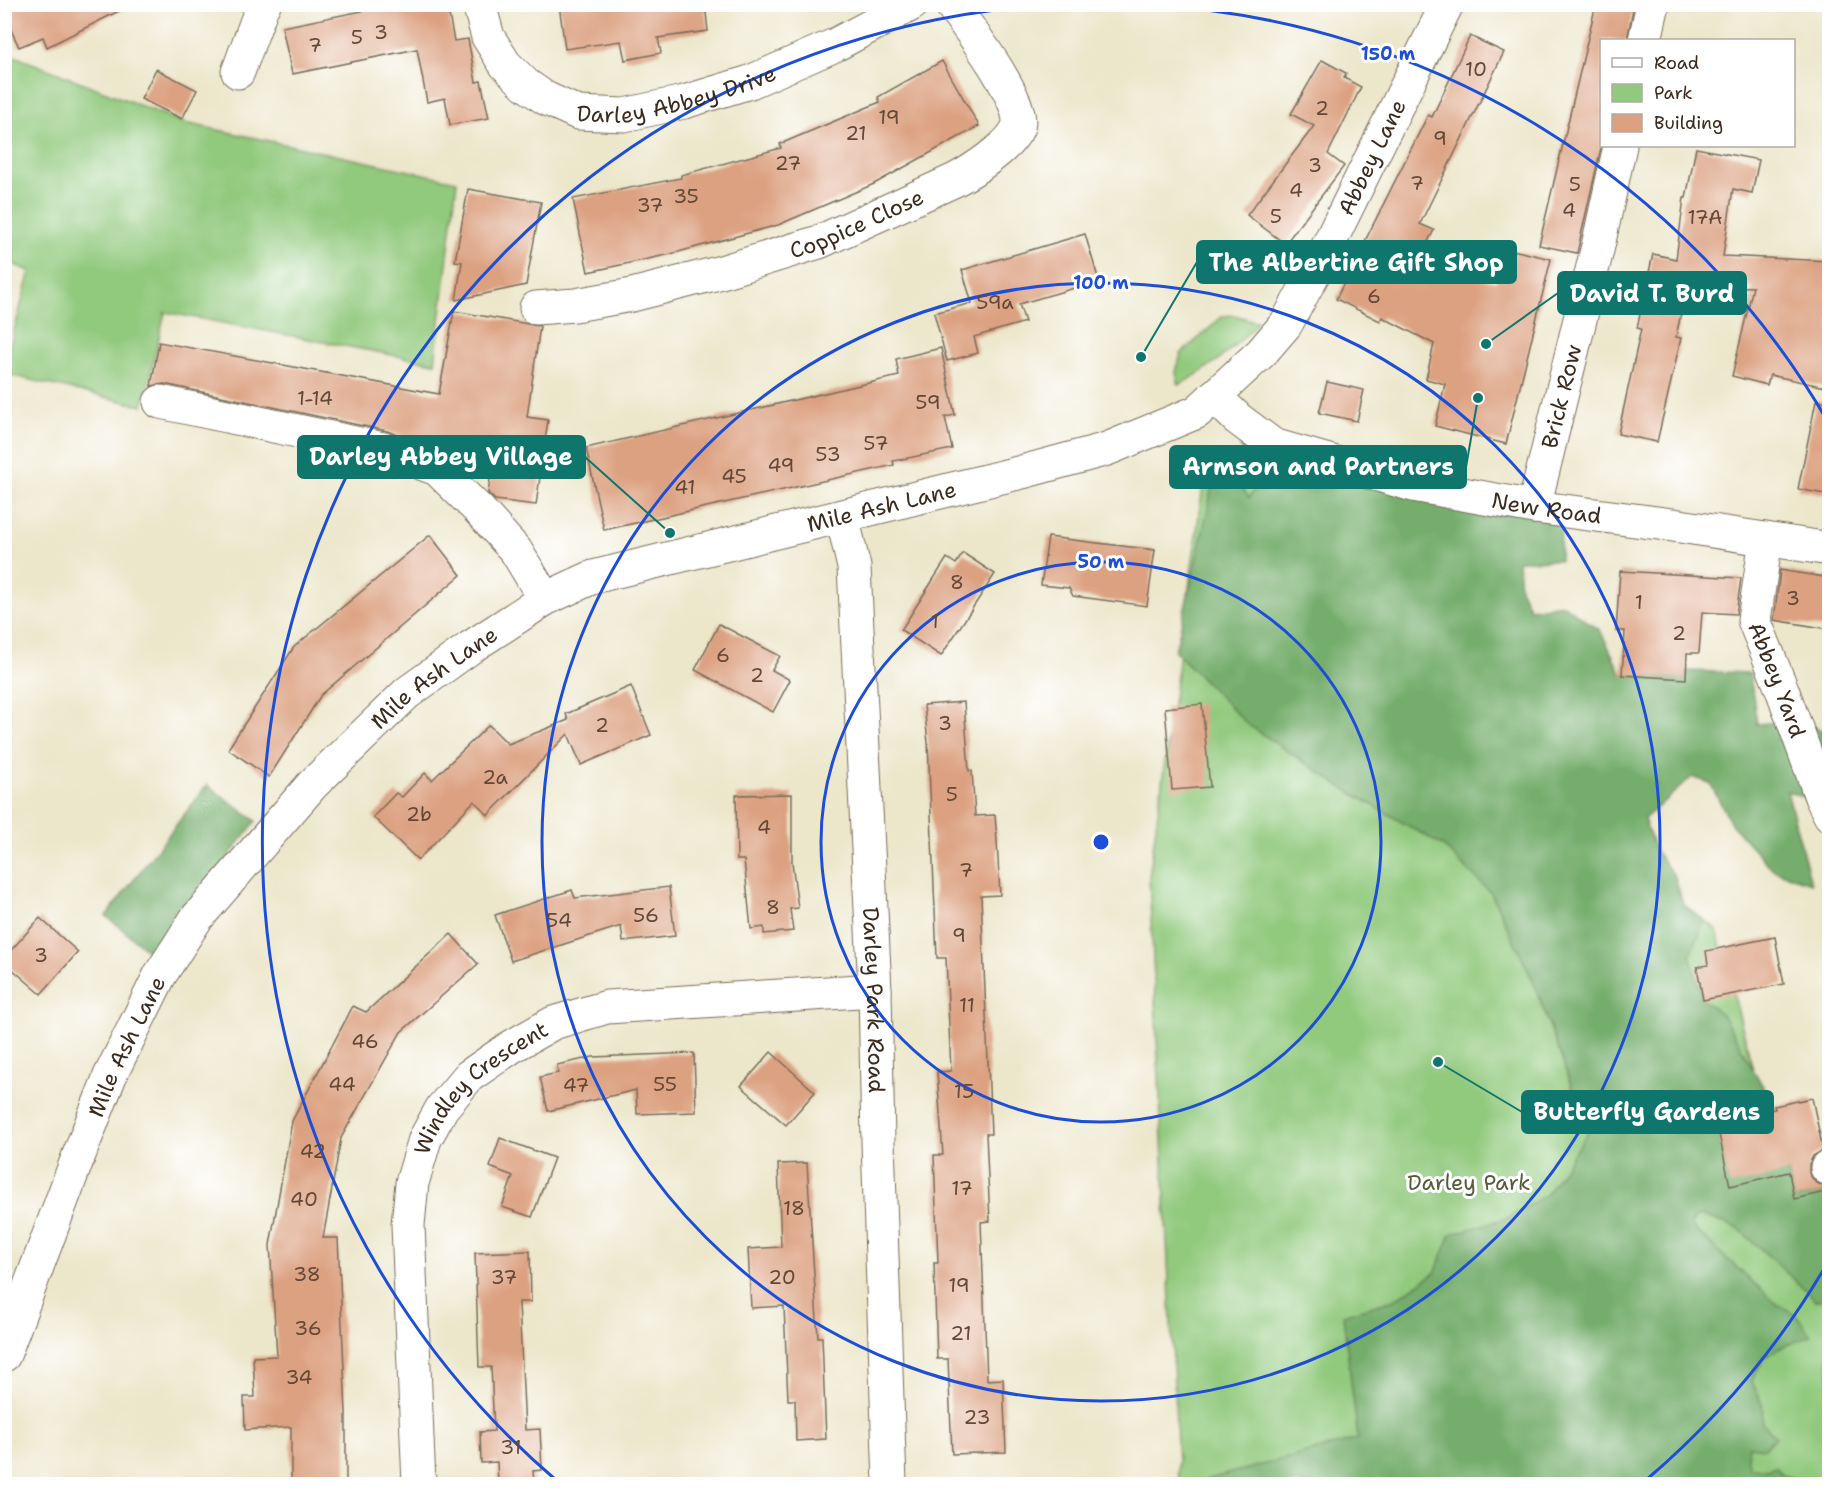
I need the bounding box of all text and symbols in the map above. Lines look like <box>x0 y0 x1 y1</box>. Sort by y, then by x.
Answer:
house number: 3 <box>374 19 388 45</box>
house number: 5 <box>351 24 363 50</box>
house number: 7 <box>308 32 322 58</box>
legend <box>1600 39 1795 147</box>
text: 150 m <box>1361 42 1416 66</box>
text: Road <box>1654 51 1699 75</box>
house number: 10 <box>1465 56 1487 82</box>
street label: Darley Abbey Drive <box>576 58 780 130</box>
text: Park <box>1654 81 1693 105</box>
house number: 2 <box>1315 95 1329 121</box>
street label: Abbey Lane <box>1331 95 1413 220</box>
house number: 19 <box>878 104 900 130</box>
text: Building <box>1654 111 1723 135</box>
house number: 21 <box>845 120 867 146</box>
house number: 9 <box>1433 125 1447 151</box>
house number: 27 <box>775 150 801 176</box>
house number: 3 <box>1308 152 1322 178</box>
house number: 7 <box>1410 170 1424 196</box>
house number: 5 <box>1569 171 1581 197</box>
house number: 4 <box>1289 177 1303 203</box>
street label: Coppice Close <box>786 182 928 265</box>
house number: 35 <box>673 183 699 209</box>
house number: 37 <box>637 192 663 218</box>
house number: 4 <box>1562 197 1576 223</box>
house number: 5 <box>1270 203 1282 229</box>
house number: 17A <box>1688 204 1723 230</box>
callout: The Albertine Gift Shop <box>1197 241 1516 283</box>
text: The Albertine Gift Shop <box>1208 247 1504 279</box>
text: 100 m <box>1073 271 1129 295</box>
callout: David T. Burd <box>1558 272 1746 314</box>
text: David T. Burd <box>1570 278 1734 310</box>
house number: 6 <box>1367 283 1381 309</box>
house number: 59a <box>976 289 1014 315</box>
street label: Brick Row <box>1535 341 1588 451</box>
house number: 1-14 <box>297 385 333 411</box>
house number: 59 <box>915 389 941 415</box>
house number: 57 <box>863 430 889 456</box>
callout: Darley Abbey Village <box>298 436 585 478</box>
text: Darley Abbey Village <box>309 441 573 473</box>
house number: 53 <box>815 441 841 467</box>
callout: Armson and Partners <box>1170 446 1466 488</box>
text: Armson and Partners <box>1182 451 1454 483</box>
house number: 49 <box>767 452 795 478</box>
house number: 45 <box>721 463 747 489</box>
house number: 41 <box>674 474 696 500</box>
street label: Mile Ash Lane <box>804 475 959 539</box>
street label: New Road <box>1489 486 1603 531</box>
text: 50 m <box>1078 550 1125 574</box>
house number: 8 <box>950 569 964 595</box>
house number: 3 <box>1786 585 1800 611</box>
house number: 1 <box>1635 589 1643 615</box>
house number: 1 <box>931 608 939 634</box>
street label: Abbey Yard <box>1741 618 1812 742</box>
street label: Mile Ash Lane <box>365 620 503 735</box>
house number: 2 <box>1672 620 1686 646</box>
house number: 6 <box>716 642 730 668</box>
house number: 2 <box>750 662 764 688</box>
house number: 3 <box>938 710 952 736</box>
house number: 2 <box>595 712 609 738</box>
house number: 2a <box>482 764 508 790</box>
house number: 5 <box>946 781 958 807</box>
house number: 2b <box>406 801 432 827</box>
house number: 4 <box>757 814 771 840</box>
centre of rings <box>1091 832 1111 852</box>
house number: 7 <box>959 857 973 883</box>
house number: 8 <box>766 894 780 920</box>
house number: 56 <box>633 902 659 928</box>
street label: Darley Park Road <box>856 906 891 1094</box>
house number: 54 <box>546 907 572 933</box>
house number: 9 <box>952 922 966 948</box>
house number: 3 <box>34 942 48 968</box>
street label: Mile Ash Lane <box>81 971 172 1121</box>
house number: 11 <box>959 992 975 1018</box>
street label: Windley Crescent <box>407 1015 553 1158</box>
house number: 46 <box>351 1028 379 1054</box>
house number: 44 <box>328 1071 356 1097</box>
house number: 55 <box>653 1071 677 1097</box>
house number: 47 <box>563 1072 589 1098</box>
house number: 15 <box>954 1078 974 1104</box>
callout: Butterfly Gardens <box>1522 1091 1773 1133</box>
text: Butterfly Gardens <box>1534 1096 1760 1128</box>
house number: 42 <box>300 1138 326 1164</box>
park label: Darley Park <box>1407 1168 1531 1197</box>
house number: 17 <box>951 1175 973 1201</box>
house number: 40 <box>290 1186 318 1212</box>
house number: 18 <box>783 1195 805 1221</box>
house number: 38 <box>293 1261 321 1287</box>
house number: 37 <box>491 1264 517 1290</box>
house number: 20 <box>768 1264 796 1290</box>
house number: 19 <box>948 1272 970 1298</box>
house number: 36 <box>294 1315 322 1341</box>
house number: 21 <box>950 1320 972 1346</box>
house number: 34 <box>285 1364 313 1390</box>
house number: 23 <box>964 1404 990 1430</box>
house number: 31 <box>500 1434 522 1460</box>

